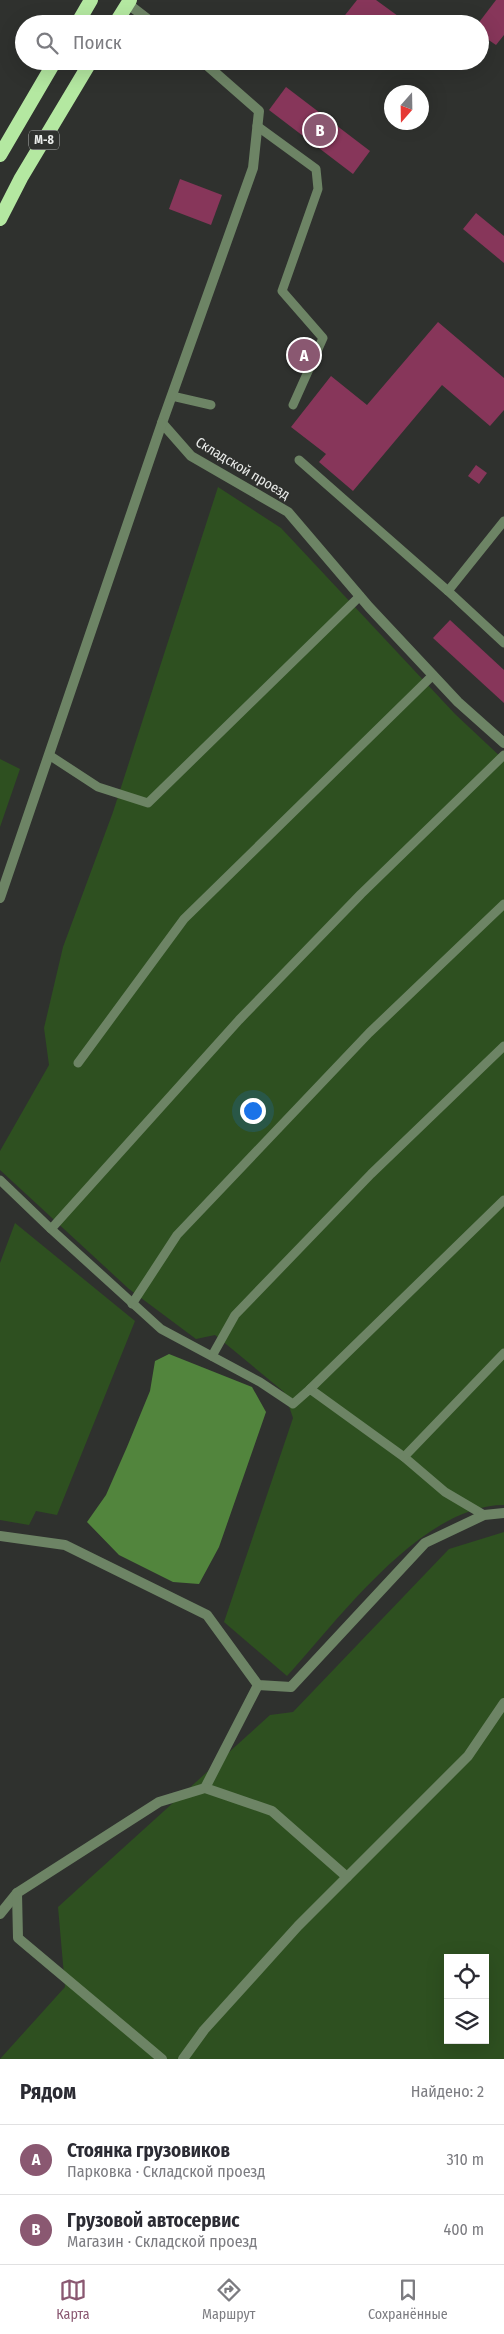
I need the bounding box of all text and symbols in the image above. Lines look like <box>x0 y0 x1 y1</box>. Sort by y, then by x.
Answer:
search box <box>15 15 489 70</box>
icon: search <box>33 29 61 57</box>
text: Поиск <box>73 31 122 54</box>
north arrow <box>384 85 429 130</box>
pin: B <box>304 111 336 149</box>
road number: М-8 <box>29 130 59 150</box>
pin: A <box>288 336 320 374</box>
street label: Складской проезд <box>192 434 293 503</box>
your location <box>240 1098 266 1124</box>
map controls <box>444 1954 489 2044</box>
button: locate <box>444 1954 489 1999</box>
button: layers <box>444 1999 489 2044</box>
text: Рядом <box>20 2079 76 2105</box>
text: Найдено: 2 <box>411 2082 484 2101</box>
text: Стоянка грузовиков <box>67 2139 230 2162</box>
text: A <box>32 2150 40 2169</box>
text: 310 m <box>447 2150 484 2169</box>
text: Парковка · Складской проезд <box>67 2162 265 2181</box>
text: Грузовой автосервис <box>67 2209 240 2232</box>
text: B <box>32 2220 40 2239</box>
text: 400 m <box>444 2220 484 2239</box>
text: Магазин · Складской проезд <box>67 2232 257 2251</box>
tab: Карта <box>56 2276 90 2323</box>
tab: Маршрут <box>202 2276 256 2323</box>
tab: Сохранённые <box>368 2276 448 2323</box>

